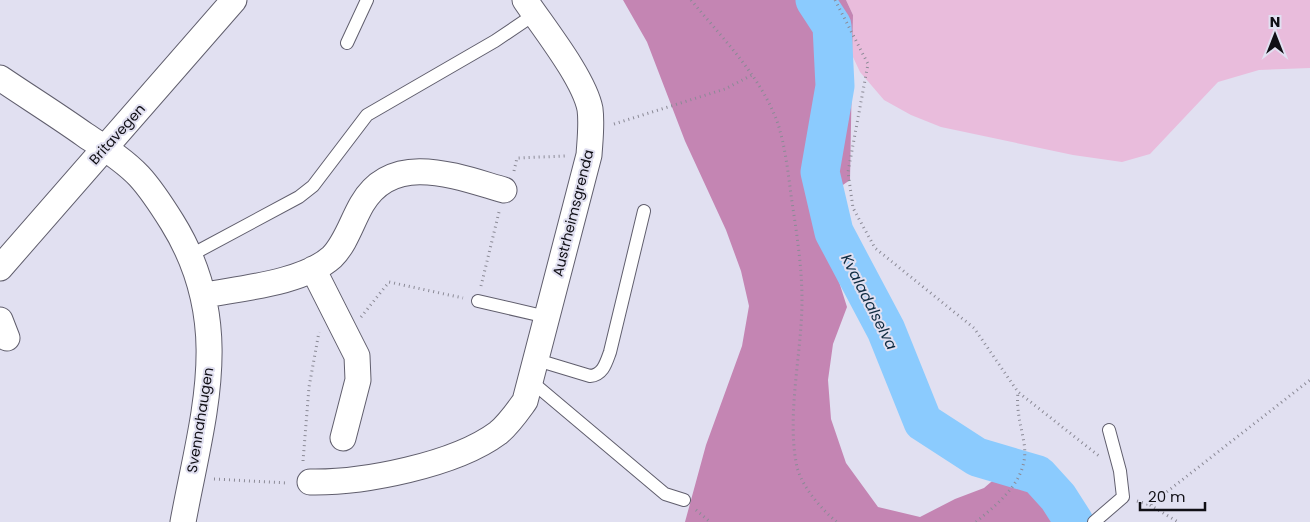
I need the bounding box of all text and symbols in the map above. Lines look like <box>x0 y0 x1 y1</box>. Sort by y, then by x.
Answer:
north arrow <box>1250 10 1300 60</box>
text: N <box>1270 12 1280 32</box>
street label: Britavegen <box>84 99 150 169</box>
street label: Austrheimsgrenda <box>548 147 598 279</box>
water label: Kvaladalselva <box>836 250 903 353</box>
street label: Svennahaugen <box>182 366 218 474</box>
scale bar <box>1140 480 1205 512</box>
text: 20 m <box>1148 486 1186 507</box>

